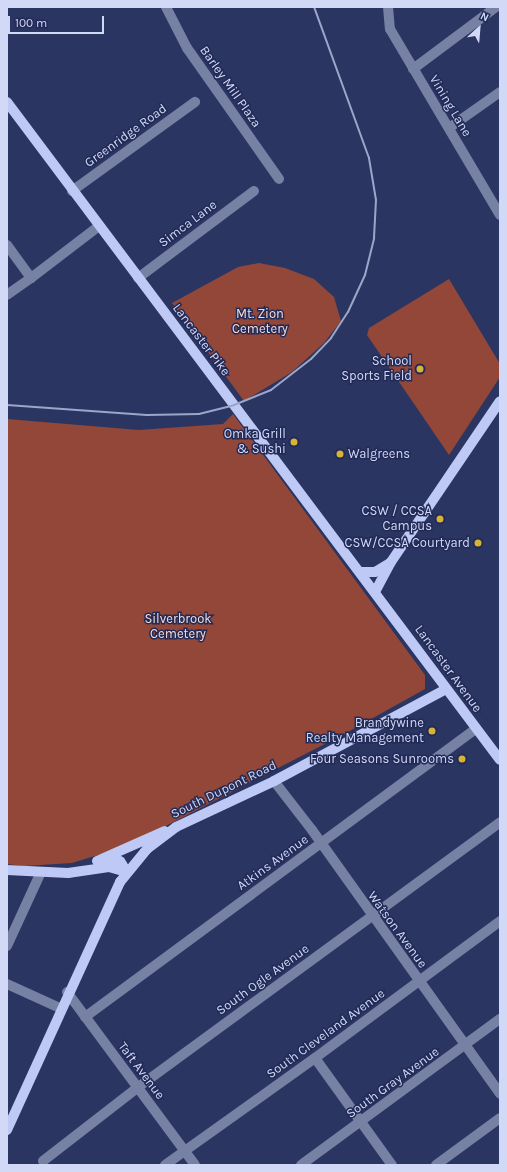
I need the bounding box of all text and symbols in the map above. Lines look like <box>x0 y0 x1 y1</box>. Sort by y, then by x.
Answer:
scale bar <box>10 8 106 34</box>
north arrow <box>459 8 499 48</box>
text: N <box>478 9 491 24</box>
text: 100 m <box>15 16 47 30</box>
street label: Barley Mill Plaza <box>196 43 264 131</box>
street label: Vining Lane <box>426 72 474 140</box>
street label: Greenridge Road <box>82 101 170 171</box>
street label: Simca Lane <box>156 197 220 251</box>
street label: Lancaster Pike <box>169 301 233 379</box>
park label: Mt. Zion Cemetery <box>232 307 288 338</box>
place label: School Sports Field <box>341 354 412 385</box>
marker: School Sports Field <box>415 364 425 374</box>
place label: Omka Grill & Sushi <box>224 427 286 458</box>
marker: Omka Grill & Sushi <box>289 437 299 447</box>
place label: Walgreens <box>348 446 410 462</box>
marker: Walgreens <box>335 449 345 459</box>
place label: CSW / CCSA Campus <box>362 504 432 535</box>
marker: CSW / CCSA Campus <box>435 514 445 524</box>
place label: CSW/CCSA Courtyard <box>344 535 470 551</box>
marker: CSW/CCSA Courtyard <box>473 538 483 548</box>
park label: Silverbrook Cemetery <box>144 612 212 643</box>
street label: Lancaster Avenue <box>411 622 485 716</box>
place label: Brandywine Realty Management <box>306 716 424 747</box>
marker: Brandywine Realty Management <box>427 726 437 736</box>
place label: Four Seasons Sunrooms <box>310 751 454 767</box>
marker: Four Seasons Sunrooms <box>457 754 467 764</box>
street label: South Dupont Road <box>169 758 279 822</box>
street label: Atkins Avenue <box>234 832 312 894</box>
street label: Watson Avenue <box>364 889 430 971</box>
street label: South Ogle Avenue <box>214 941 312 1019</box>
street label: South Cleveland Avenue <box>264 986 388 1082</box>
street label: Taft Avenue <box>114 1039 168 1103</box>
street label: South Gray Avenue <box>344 1044 442 1122</box>

